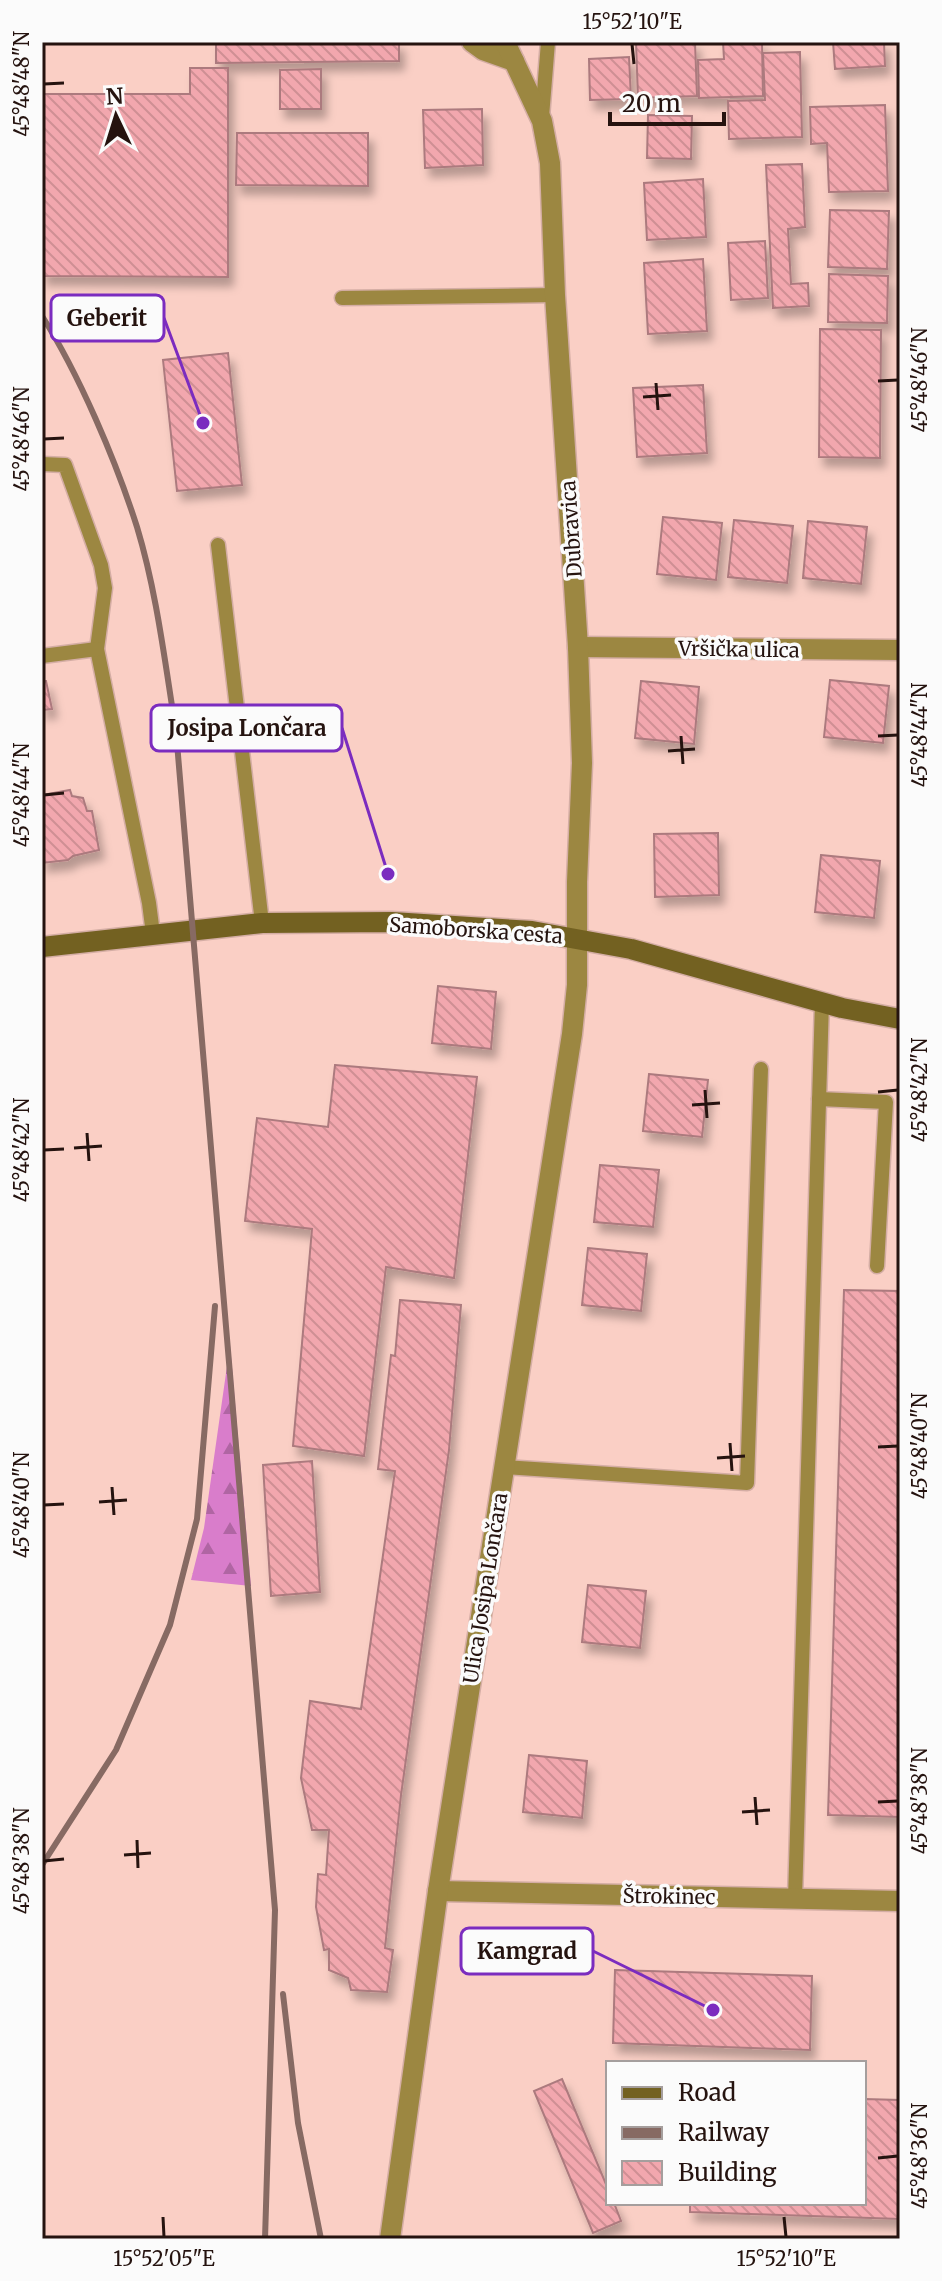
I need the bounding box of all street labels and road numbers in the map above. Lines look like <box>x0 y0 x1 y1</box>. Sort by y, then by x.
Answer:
street label: Dubravica <box>555 479 587 578</box>
street label: Vršička ulica <box>677 635 800 663</box>
street label: Samoborska cesta <box>388 911 564 949</box>
street label: Ulica Josipa Lončara <box>458 1491 512 1685</box>
street label: Štrokinec <box>622 1882 716 1909</box>

